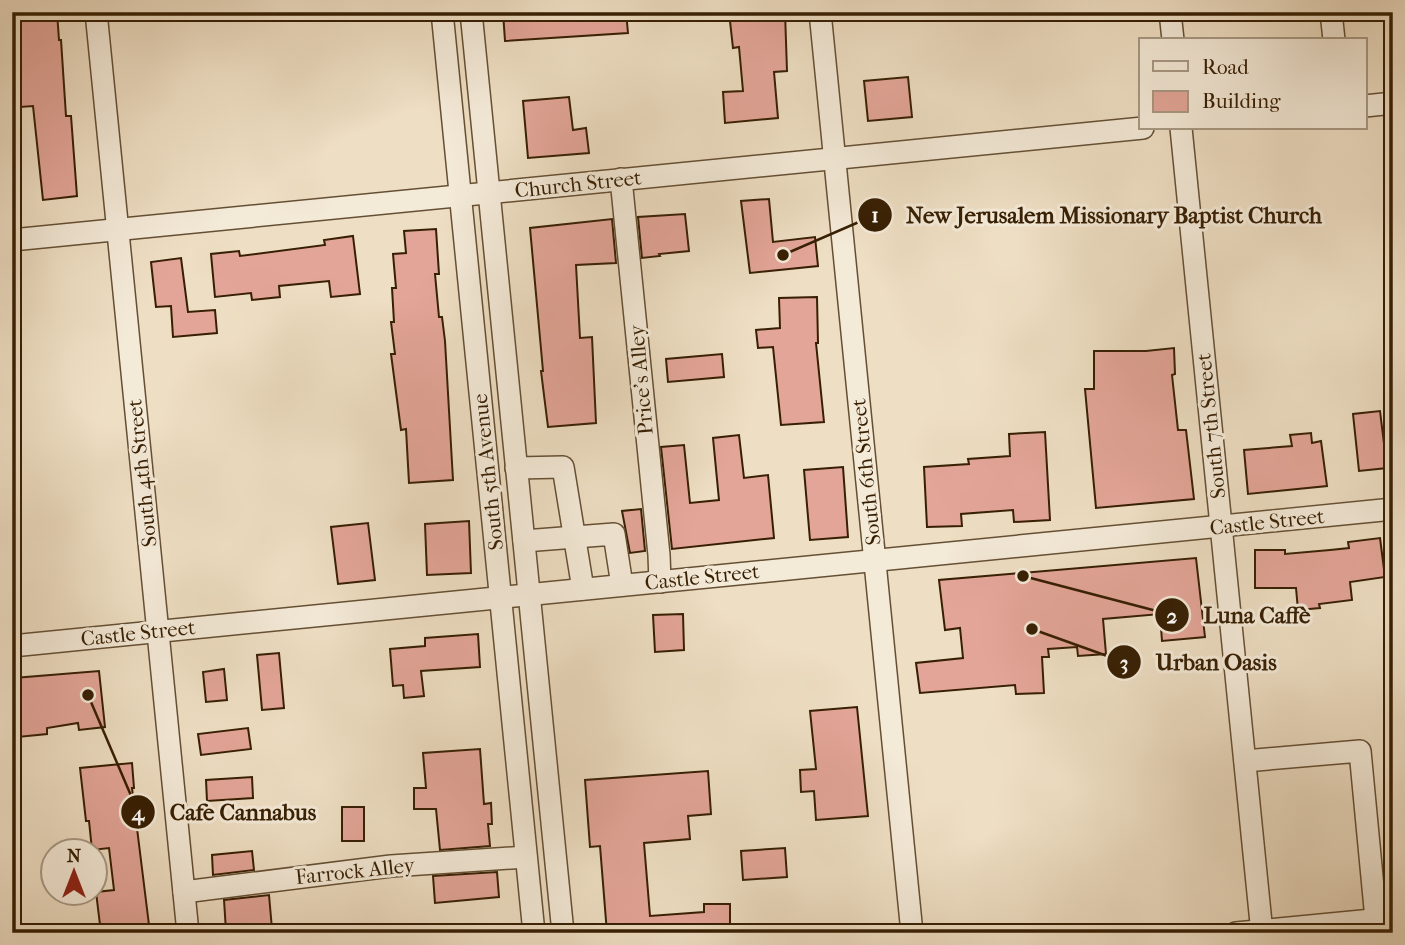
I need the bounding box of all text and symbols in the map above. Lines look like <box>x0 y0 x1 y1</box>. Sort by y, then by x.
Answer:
legend <box>1139 38 1366 130</box>
text: Road <box>1202 55 1249 79</box>
text: Building <box>1202 89 1281 113</box>
street label: Church Street <box>513 165 643 203</box>
callout: New Jerusalem Missionary Baptist Church <box>857 193 1336 237</box>
text: New Jerusalem Missionary Baptist Church <box>906 202 1323 229</box>
text: 1 <box>871 203 879 227</box>
street label: Price's Alley <box>624 323 658 436</box>
street label: South 7th Street <box>1191 352 1231 500</box>
street label: South 5th Avenue <box>468 392 508 552</box>
street label: South 4th Street <box>122 397 162 548</box>
street label: South 6th Street <box>846 397 886 547</box>
street label: Castle Street <box>1209 504 1326 540</box>
street label: Castle Street <box>644 559 761 595</box>
callout: Luna Caffè <box>1155 593 1324 637</box>
text: Luna Caffè <box>1204 602 1311 629</box>
text: 2 <box>1167 604 1178 628</box>
street label: Castle Street <box>80 615 197 651</box>
callout: Urban Oasis <box>1107 640 1291 684</box>
text: Urban Oasis <box>1154 649 1277 676</box>
text: 3 <box>1120 651 1128 675</box>
callout: Cafe Cannabus <box>121 790 330 834</box>
text: Cafe Cannabus <box>170 799 317 826</box>
text: 4 <box>131 801 146 826</box>
north arrow <box>38 836 108 906</box>
text: N <box>67 845 82 867</box>
street label: Farrock Alley <box>294 853 417 889</box>

